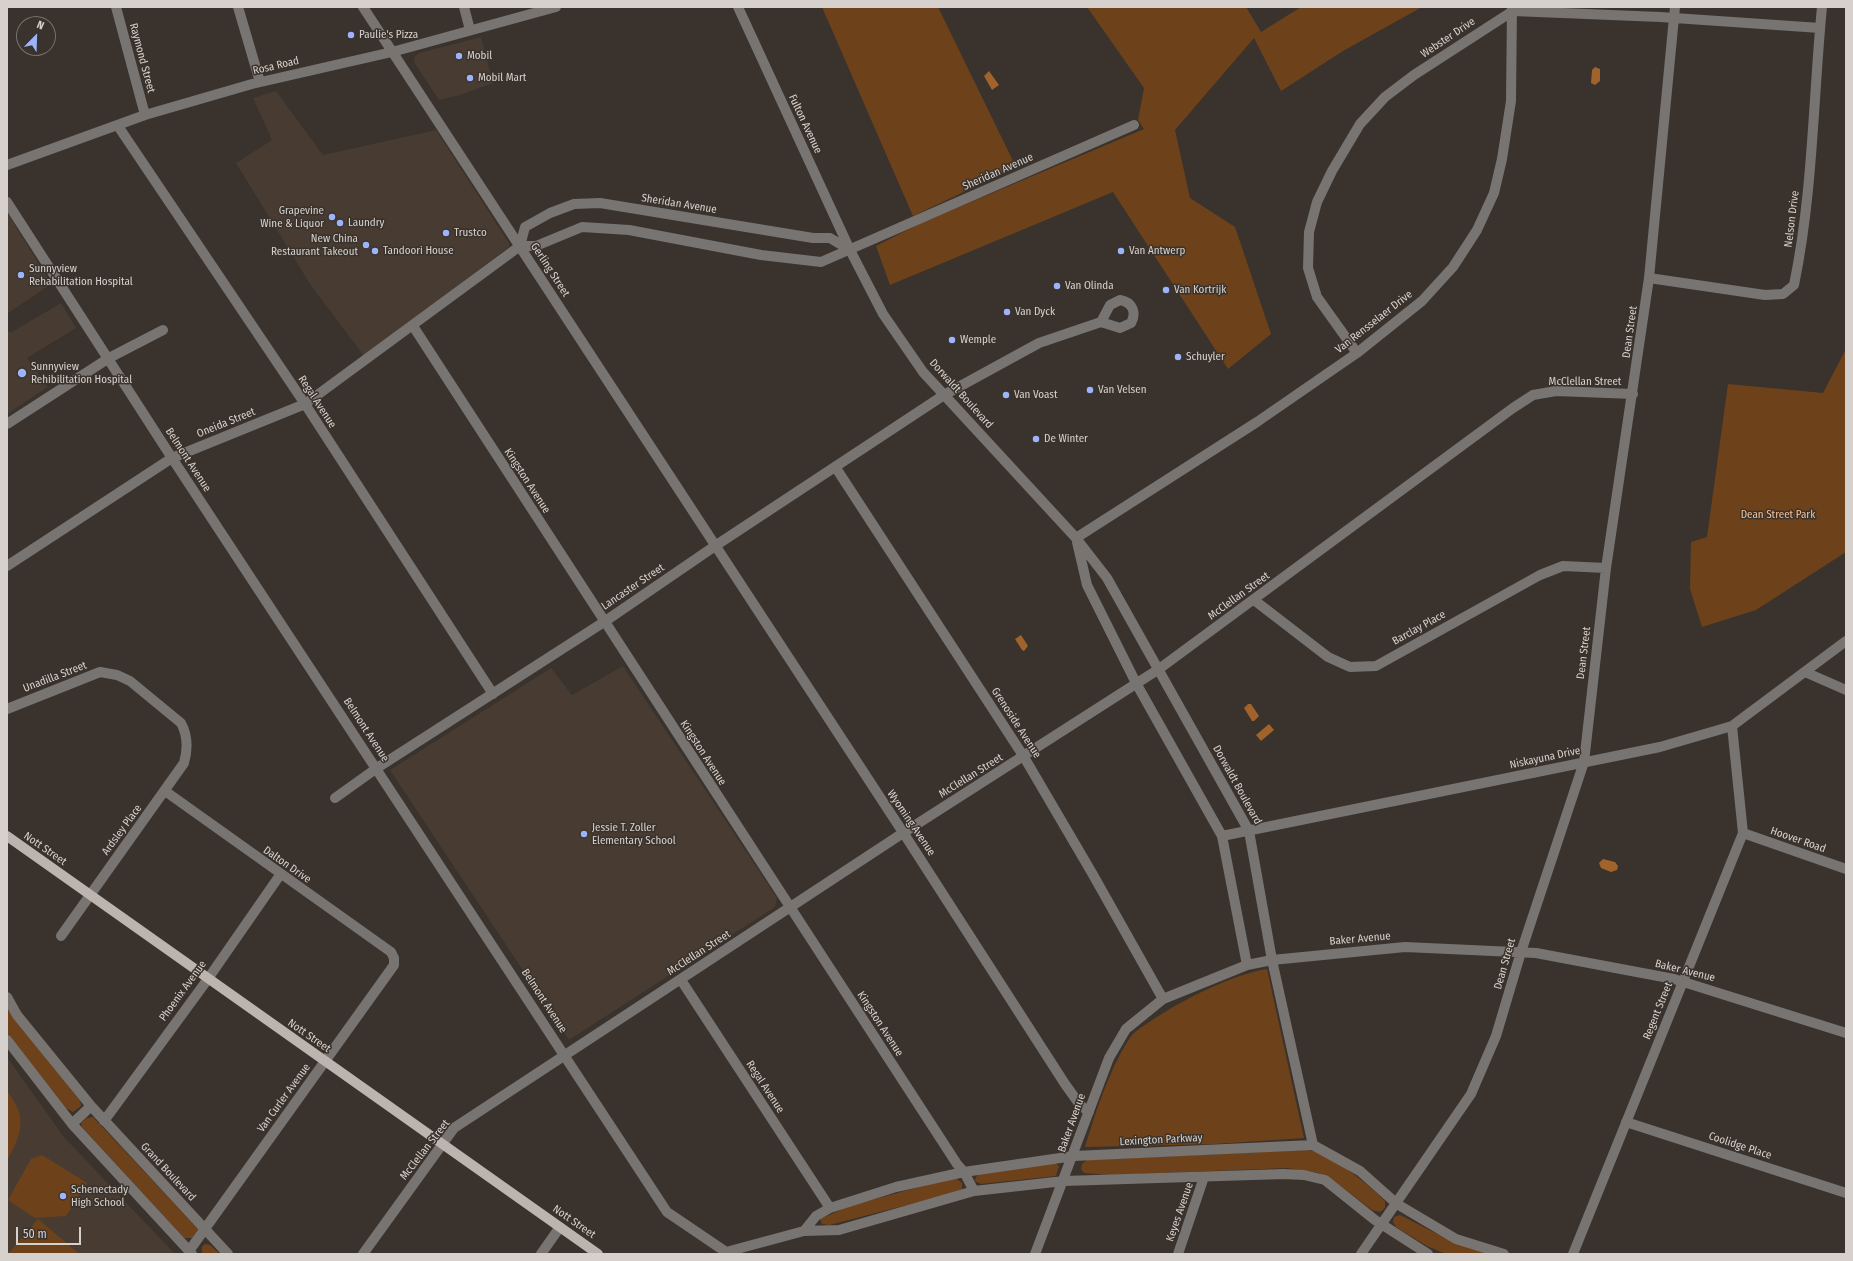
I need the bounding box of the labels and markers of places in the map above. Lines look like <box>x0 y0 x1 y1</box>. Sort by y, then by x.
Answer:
place label: Paulie's Pizza <box>359 28 418 42</box>
marker: Paulie's Pizza <box>346 30 356 40</box>
place label: Mobil <box>467 49 492 63</box>
marker: Mobil <box>454 51 464 61</box>
place label: Mobil Mart <box>478 71 526 85</box>
marker: Mobil Mart <box>465 73 475 83</box>
place label: Grapevine Wine & Liquor <box>260 204 324 230</box>
marker: Grapevine Wine & Liquor <box>327 212 337 222</box>
place label: Laundry <box>348 216 384 230</box>
marker: Laundry <box>335 218 345 228</box>
place label: Trustco <box>454 226 487 240</box>
marker: Trustco <box>441 228 451 238</box>
place label: New China Restaurant Takeout <box>271 232 358 258</box>
marker: New China Restaurant Takeout <box>361 240 371 250</box>
place label: Tandoori House <box>383 244 454 258</box>
place label: Van Antwerp <box>1129 244 1185 258</box>
marker: Tandoori House <box>370 246 380 256</box>
marker: Van Antwerp <box>1116 246 1126 256</box>
place label: Sunnyview Rehabilitation Hospital <box>29 262 133 288</box>
marker: Sunnyview Rehabilitation Hospital <box>16 270 26 280</box>
place label: Van Olinda <box>1065 279 1114 293</box>
marker: Van Olinda <box>1052 281 1062 291</box>
place label: Van Kortrijk <box>1174 283 1226 297</box>
marker: Van Kortrijk <box>1161 285 1171 295</box>
place label: Van Dyck <box>1015 305 1055 319</box>
marker: Van Dyck <box>1002 307 1012 317</box>
place label: Wemple <box>960 333 996 347</box>
marker: Wemple <box>947 335 957 345</box>
place label: Schuyler <box>1186 350 1225 364</box>
marker: Schuyler <box>1173 352 1183 362</box>
place label: Sunnyview Rehibilitation Hospital <box>31 360 132 386</box>
marker: Sunnyview Rehibilitation Hospital <box>16 367 28 379</box>
place label: Van Velsen <box>1098 383 1147 397</box>
marker: Van Velsen <box>1085 385 1095 395</box>
place label: Van Voast <box>1014 388 1058 402</box>
marker: Van Voast <box>1001 390 1011 400</box>
place label: De Winter <box>1044 432 1088 446</box>
marker: De Winter <box>1031 434 1041 444</box>
place label: Jessie T. Zoller Elementary School <box>592 821 676 847</box>
marker: Jessie T. Zoller Elementary School <box>579 829 589 839</box>
place label: Schenectady High School <box>71 1183 128 1209</box>
marker: Schenectady High School <box>58 1191 68 1201</box>

